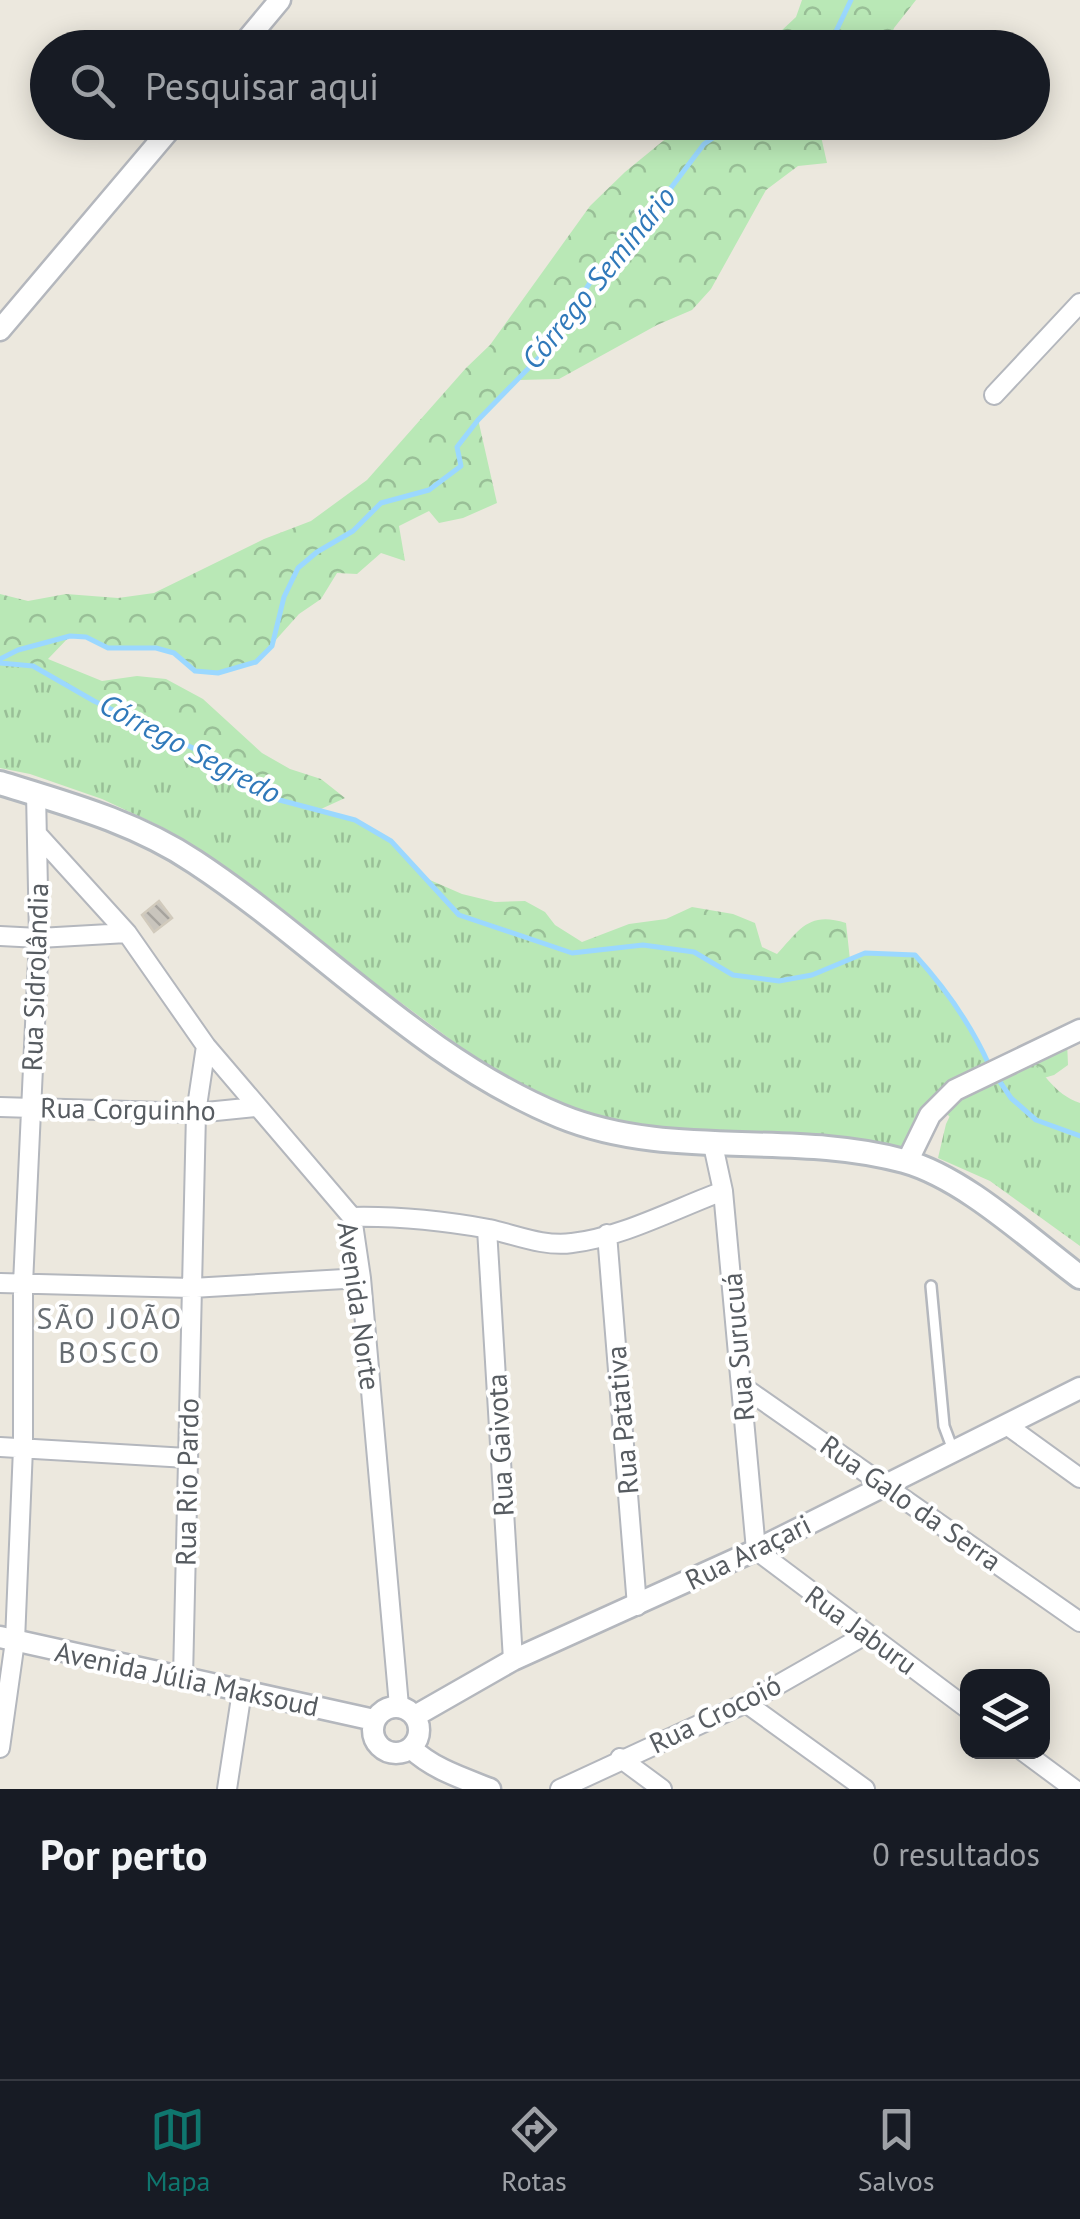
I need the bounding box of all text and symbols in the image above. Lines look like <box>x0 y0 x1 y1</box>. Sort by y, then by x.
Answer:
search box <box>30 30 1050 140</box>
icon: search <box>65 58 120 113</box>
text: Pesquisar aqui <box>145 61 379 110</box>
water label: Córrego Seminário <box>512 178 684 376</box>
water label: Córrego Segredo <box>93 684 288 812</box>
street label: Rua Sidrolândia <box>13 882 56 1072</box>
street label: Rua Corguinho <box>40 1088 216 1129</box>
street label: Avenida Norte <box>329 1219 390 1393</box>
street label: Rua Surucuá <box>713 1271 762 1423</box>
district label: SÃO JOÃO BOSCO <box>36 1298 184 1371</box>
street label: Rua Patativa <box>597 1344 646 1496</box>
street label: Rua Gaivota <box>477 1373 522 1517</box>
street label: Rua Rio Pardo <box>167 1398 206 1566</box>
street label: Rua Galo da Serra <box>813 1426 1009 1579</box>
street label: Rua Araçari <box>679 1505 817 1598</box>
street label: Rua Jaburu <box>798 1577 925 1683</box>
street label: Avenida Júlia Maksoud <box>52 1632 322 1725</box>
street label: Rua Crocoió <box>643 1666 787 1761</box>
map controls <box>960 1669 1050 1759</box>
button: layers <box>960 1669 1050 1759</box>
text: Por perto <box>40 1827 207 1882</box>
text: 0 resultados <box>872 1833 1040 1875</box>
tab: Mapa <box>145 2102 210 2199</box>
tab: Rotas <box>501 2102 567 2199</box>
tab: Salvos <box>858 2102 935 2199</box>

